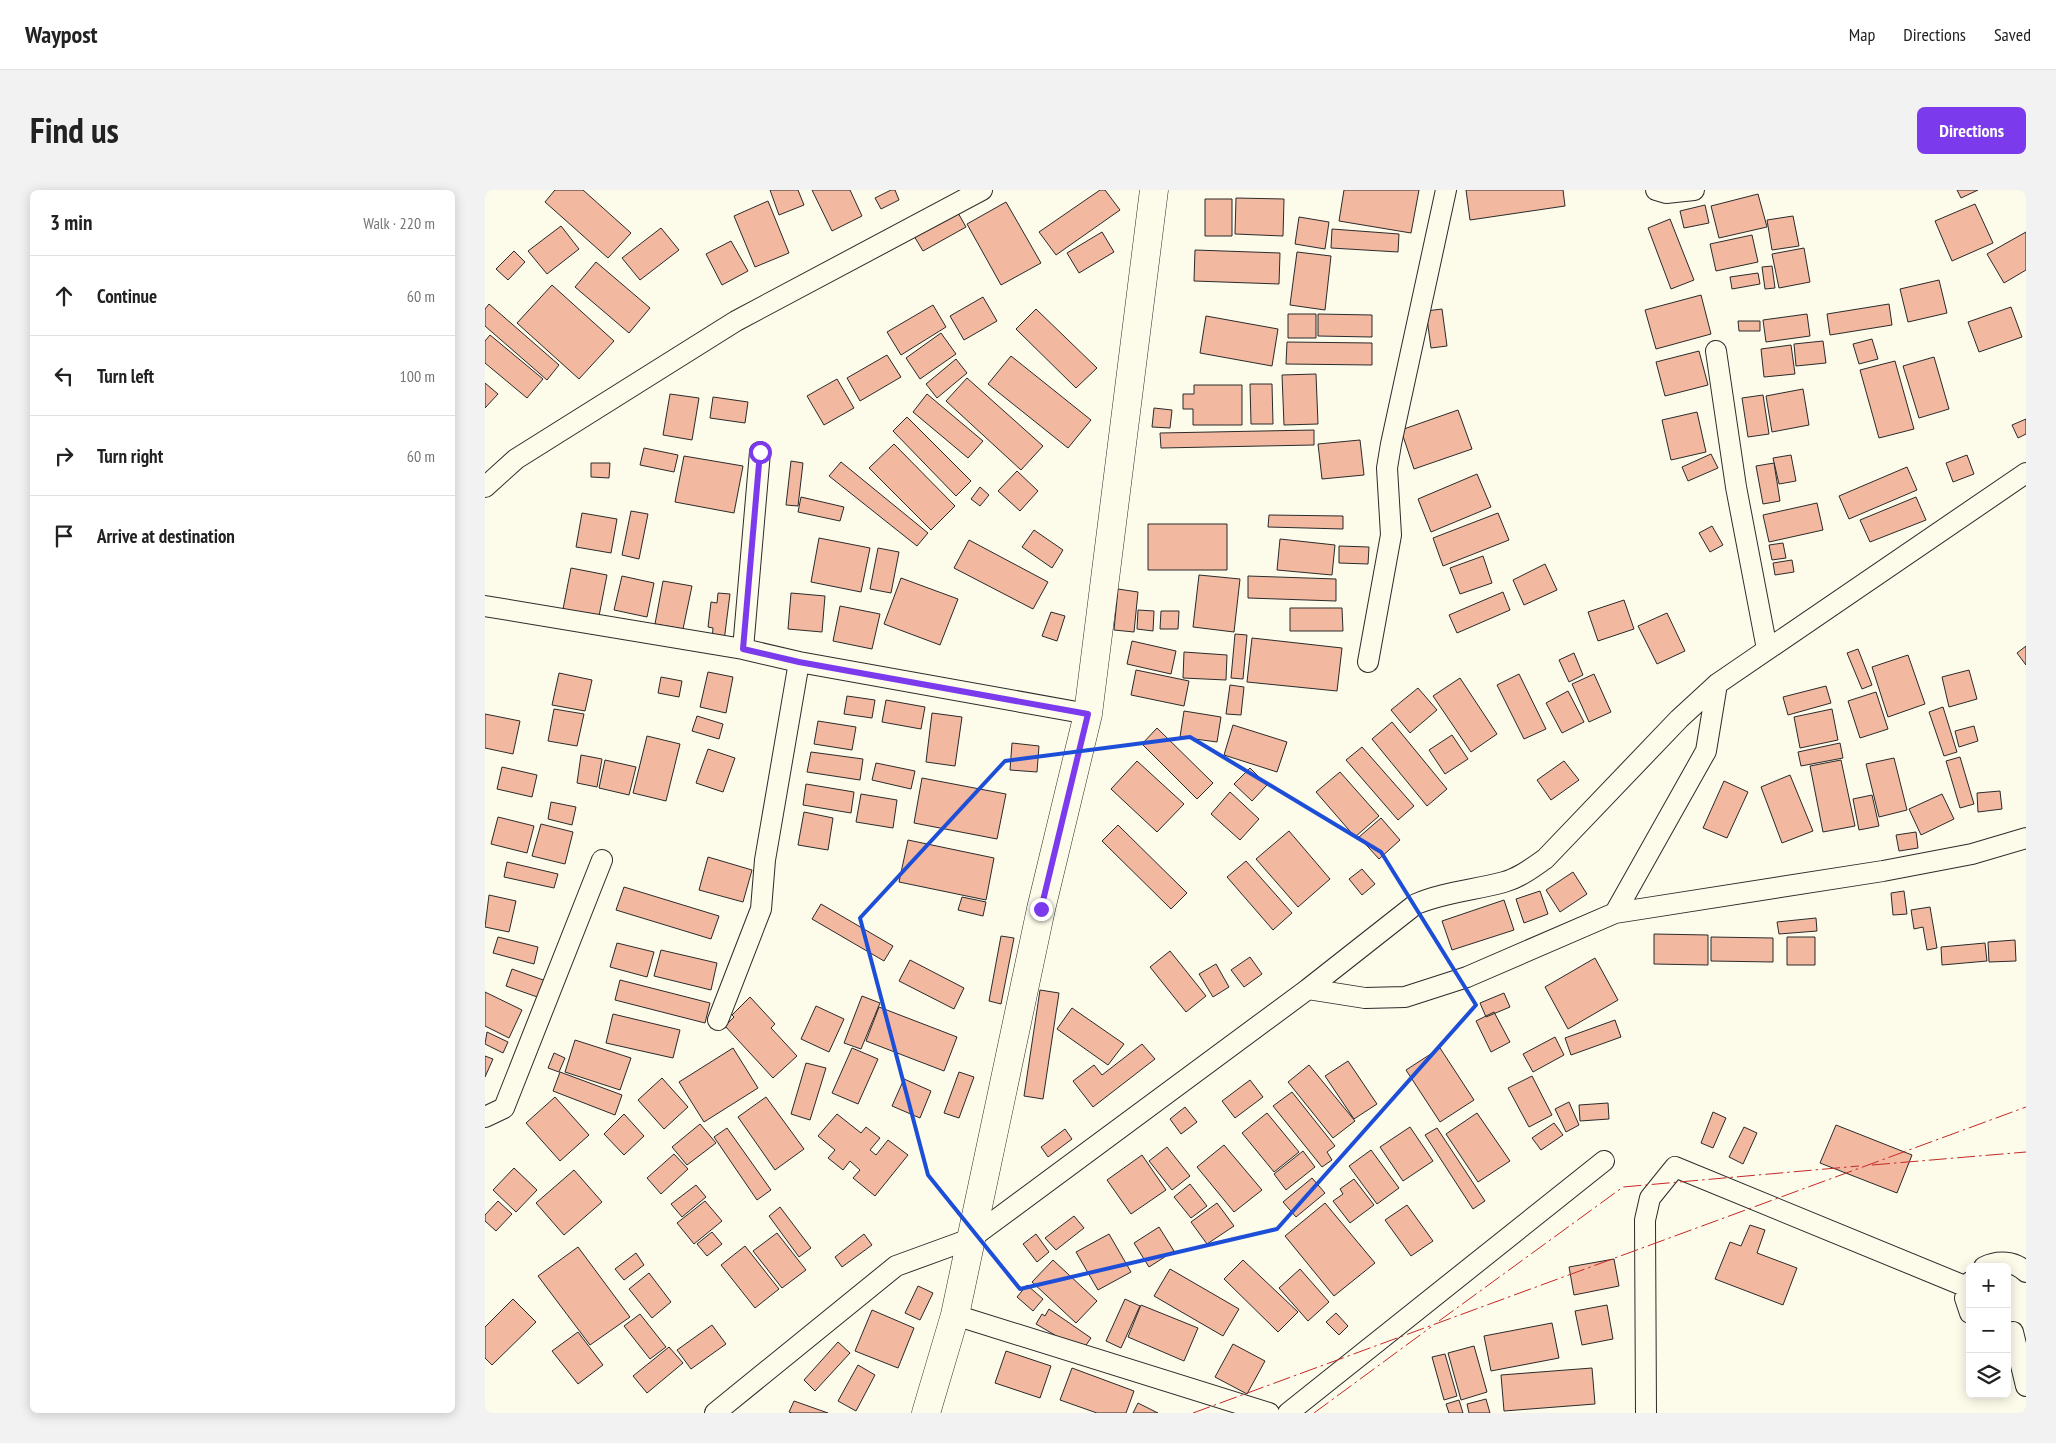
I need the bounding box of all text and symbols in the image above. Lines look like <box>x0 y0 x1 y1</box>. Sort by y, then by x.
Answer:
text: Waypost <box>25 19 98 50</box>
text: Map <box>1849 23 1875 46</box>
text: Directions <box>1903 23 1966 46</box>
text: Saved <box>1994 23 2031 46</box>
text: Find us <box>30 107 119 153</box>
button: Directions <box>1917 107 2026 154</box>
text: 3 min <box>50 209 92 236</box>
text: Walk · 220 m <box>363 213 435 233</box>
icon: ahead <box>50 282 78 310</box>
text: Continue <box>97 284 157 308</box>
text: 60 m <box>407 286 435 306</box>
icon: left <box>50 362 78 390</box>
text: Turn left <box>97 364 154 388</box>
text: 100 m <box>400 366 435 386</box>
route start <box>749 441 772 464</box>
icon: right <box>50 442 78 470</box>
text: Turn right <box>97 444 163 468</box>
text: 60 m <box>407 446 435 466</box>
icon: arrive <box>50 522 78 550</box>
text: Arrive at destination <box>97 524 235 548</box>
route end <box>1030 898 1053 921</box>
map controls <box>1966 1263 2011 1398</box>
button: + <box>1966 1263 2011 1308</box>
button: − <box>1966 1308 2011 1353</box>
button: layers <box>1966 1353 2011 1398</box>

